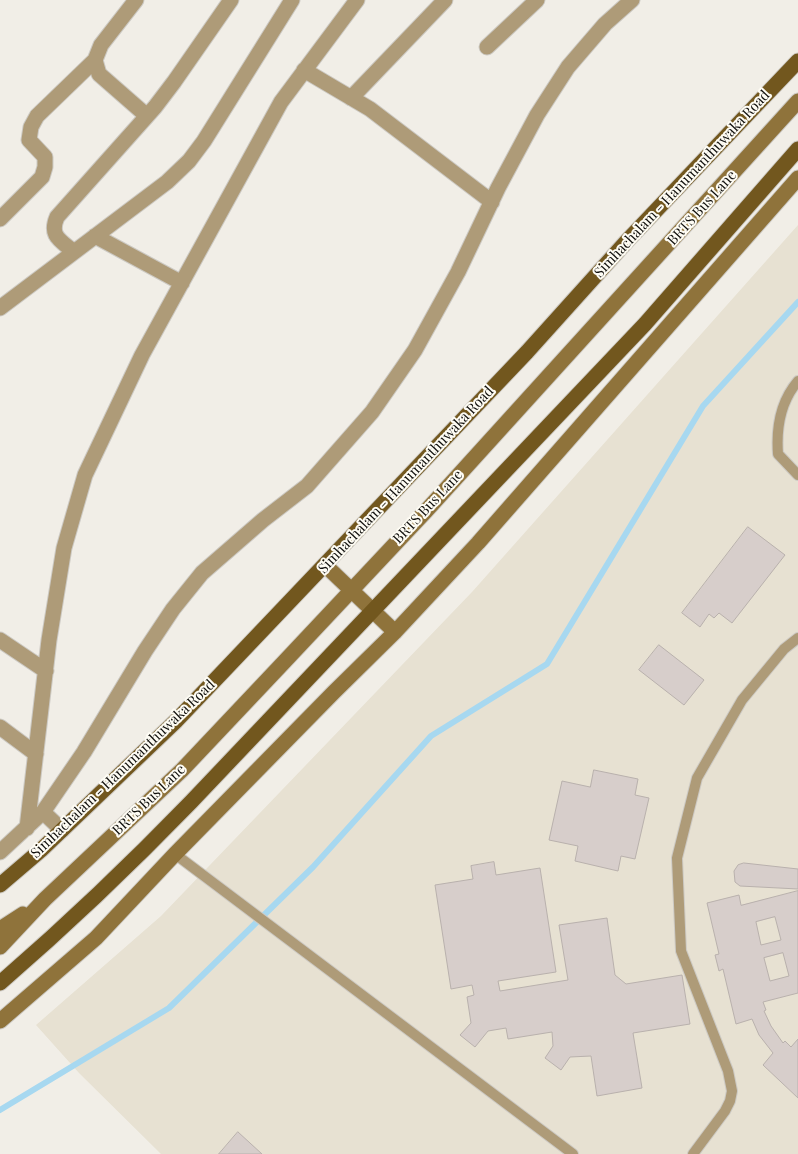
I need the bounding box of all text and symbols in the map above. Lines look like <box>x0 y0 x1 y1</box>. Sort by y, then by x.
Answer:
street label: Simhachalam - Hanumanthuwaka Road <box>591 87 773 281</box>
street label: BRTS Bus Lane <box>664 167 740 249</box>
street label: Simhachalam - Hanumanthuwaka Road <box>315 383 497 577</box>
street label: BRTS Bus Lane <box>390 467 466 547</box>
street label: Simhachalam - Hanumanthuwaka Road <box>28 676 218 862</box>
street label: BRTS Bus Lane <box>109 761 189 839</box>

